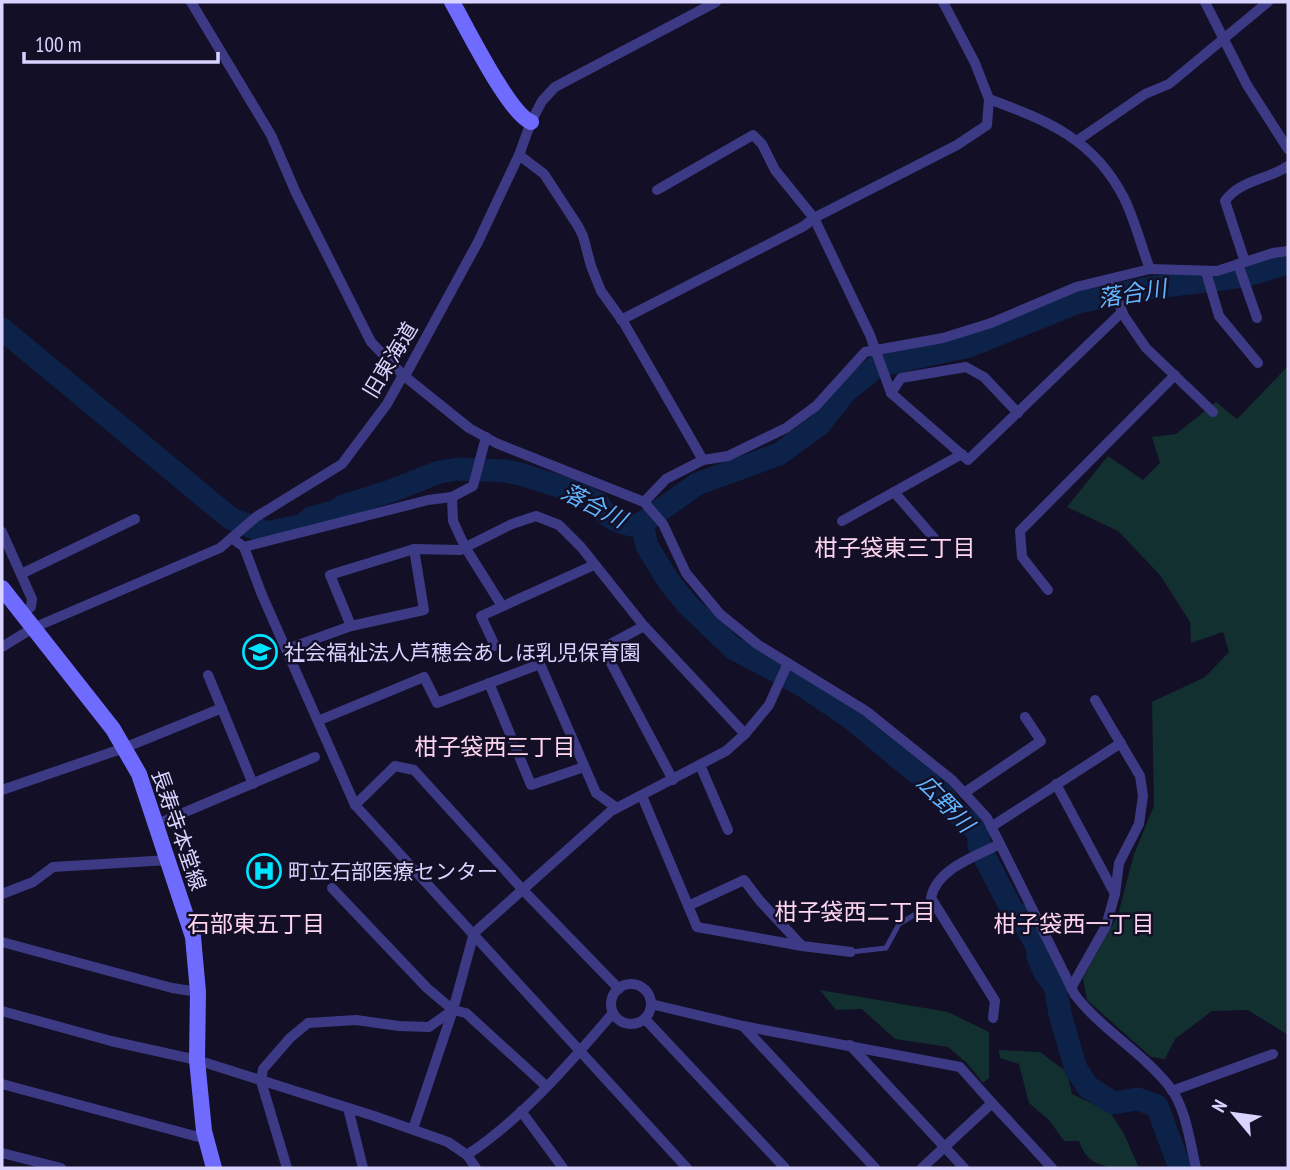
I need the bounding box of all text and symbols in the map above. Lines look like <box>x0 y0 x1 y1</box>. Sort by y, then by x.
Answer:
scale bar <box>24 21 219 65</box>
text: 100 m <box>35 31 81 58</box>
water label: 落合川 <box>1096 273 1171 313</box>
street label: 旧東海道 <box>357 317 423 403</box>
water label: 落合川 <box>557 476 634 535</box>
district label: 柑子袋東三丁目 <box>815 533 976 562</box>
school or university icon: 社会福祉法人芦穂会あしほ乳児保育園 <box>241 633 279 671</box>
place label: 社会福祉法人芦穂会あしほ乳児保育園 <box>284 639 641 666</box>
district label: 柑子袋西三丁目 <box>415 732 576 761</box>
street label: 長寿寺本堂線 <box>146 766 212 894</box>
water label: 広野川 <box>912 768 982 840</box>
hospital icon: 町立石部医療センター <box>245 852 283 890</box>
place label: 町立石部医療センター <box>288 858 498 885</box>
district label: 柑子袋西二丁目 <box>775 897 936 926</box>
district label: 石部東五丁目 <box>187 909 325 938</box>
district label: 柑子袋西一丁目 <box>994 909 1155 938</box>
north arrow <box>1199 1079 1269 1149</box>
text: N <box>1206 1095 1232 1116</box>

